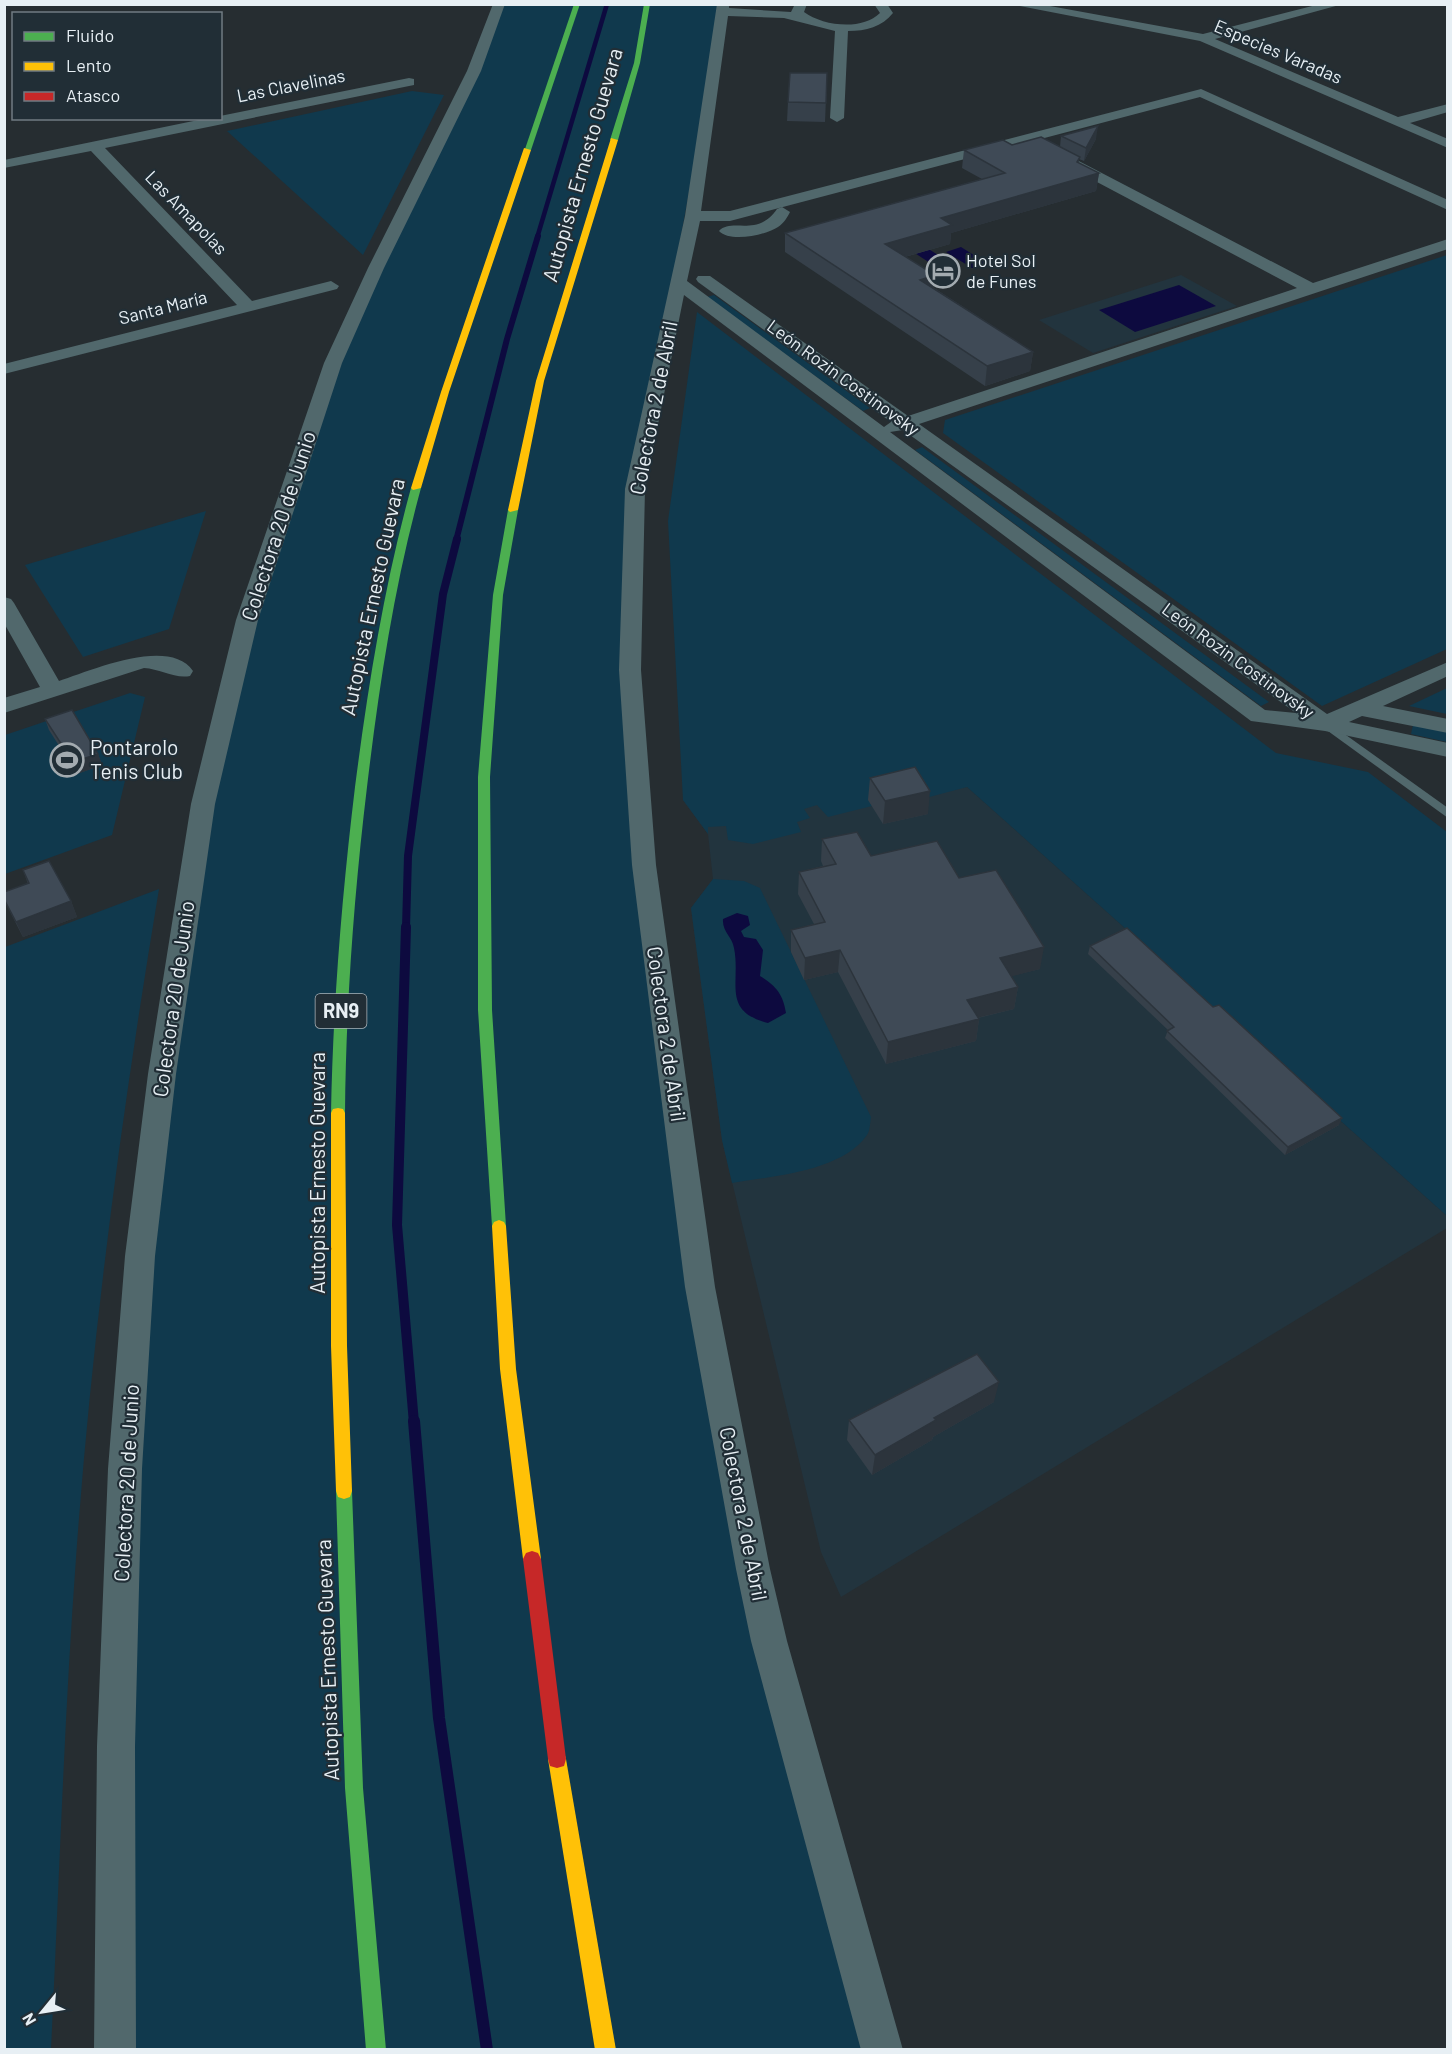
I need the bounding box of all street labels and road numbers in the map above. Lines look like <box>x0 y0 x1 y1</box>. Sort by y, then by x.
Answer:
street label: Especies Varadas <box>1211 14 1346 88</box>
street label: Autopista Ernesto Guevara <box>536 45 627 284</box>
street label: Las Clavelinas <box>235 64 347 106</box>
street label: Las Amapolas <box>141 166 232 259</box>
street label: Santa María <box>116 285 209 329</box>
street label: León Rozin Costinovsky <box>763 315 924 440</box>
street label: Colectora 2 de Abril <box>623 319 682 497</box>
street label: Colectora 20 de Junio <box>235 427 320 624</box>
street label: Autopista Ernesto Guevara <box>334 476 409 718</box>
street label: León Rozin Costinovsky <box>1158 598 1319 723</box>
street label: Colectora 20 de Junio <box>146 899 199 1099</box>
street label: Colectora 2 de Abril <box>643 945 692 1123</box>
road number: RN9 <box>316 994 366 1028</box>
street label: Autopista Ernesto Guevara <box>304 1052 329 1294</box>
street label: Colectora 20 de Junio <box>108 1383 143 1582</box>
street label: Colectora 2 de Abril <box>715 1425 774 1603</box>
street label: Autopista Ernesto Guevara <box>310 1539 343 1781</box>

